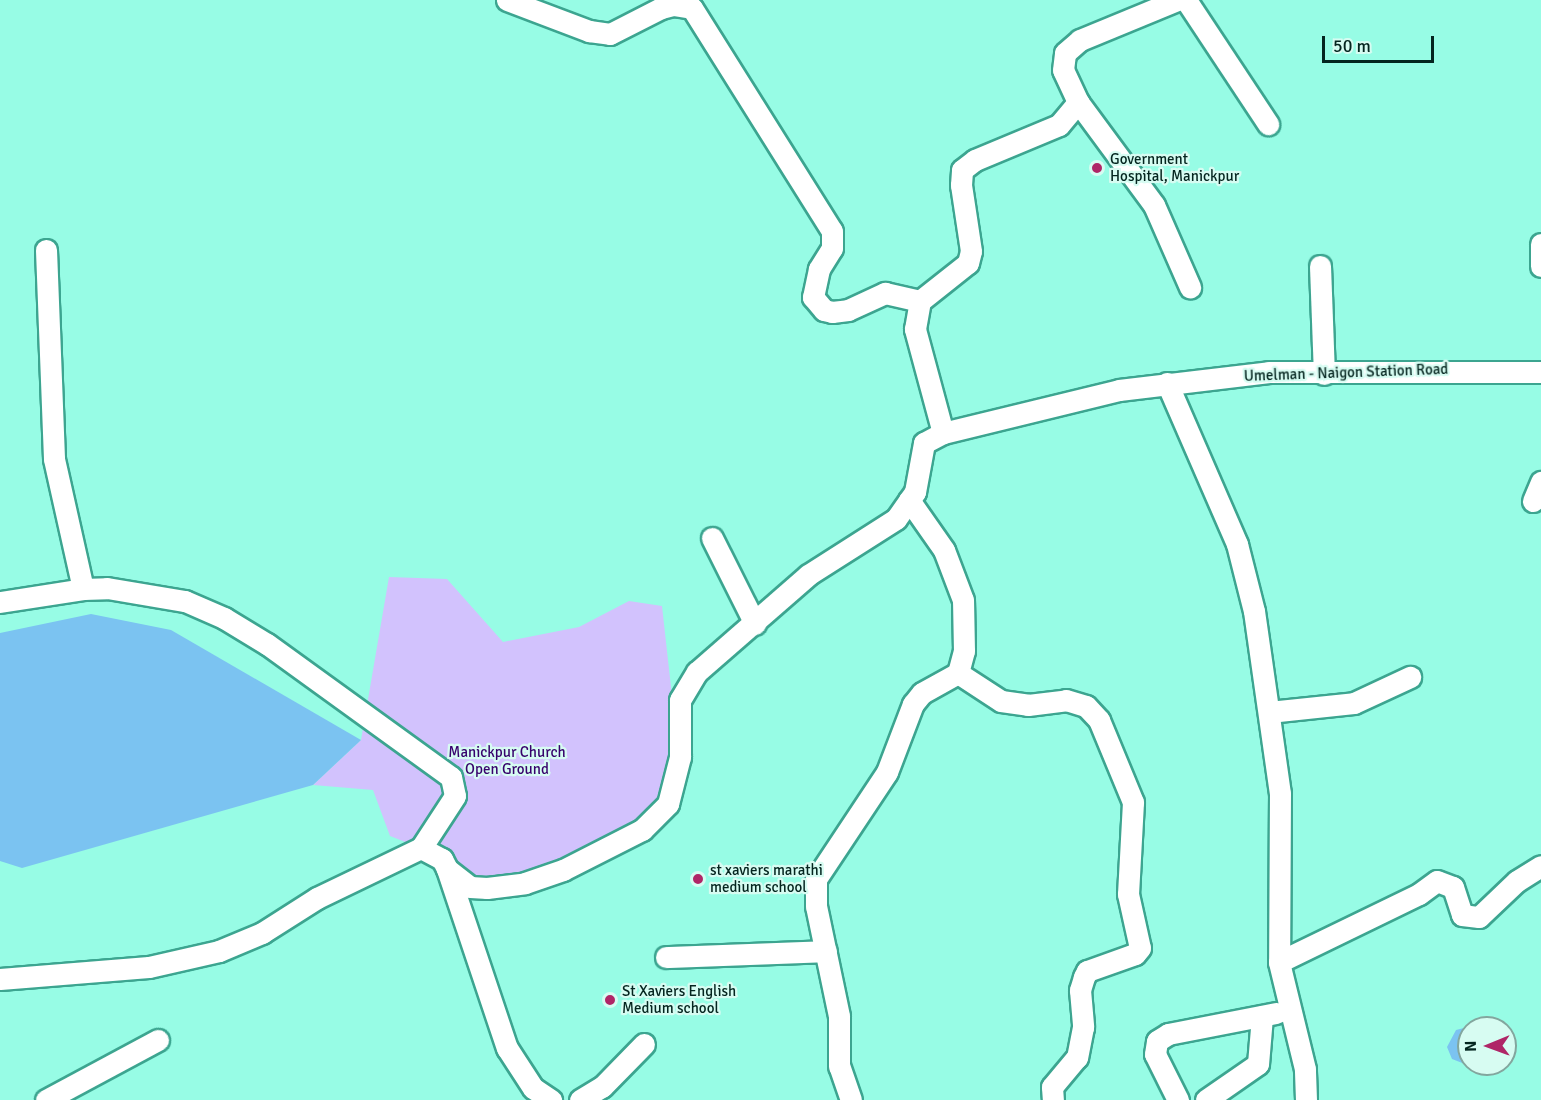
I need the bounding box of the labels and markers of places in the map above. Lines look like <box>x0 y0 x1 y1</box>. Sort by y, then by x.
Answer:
place label: Government Hospital, Manickpur <box>1110 150 1239 185</box>
marker: Government Hospital, Manickpur <box>1088 159 1106 177</box>
place label: st xaviers marathi medium school <box>710 861 823 896</box>
marker: st xaviers marathi medium school <box>691 872 705 886</box>
place label: St Xaviers English Medium school <box>622 982 736 1017</box>
marker: St Xaviers English Medium school <box>603 993 617 1007</box>

